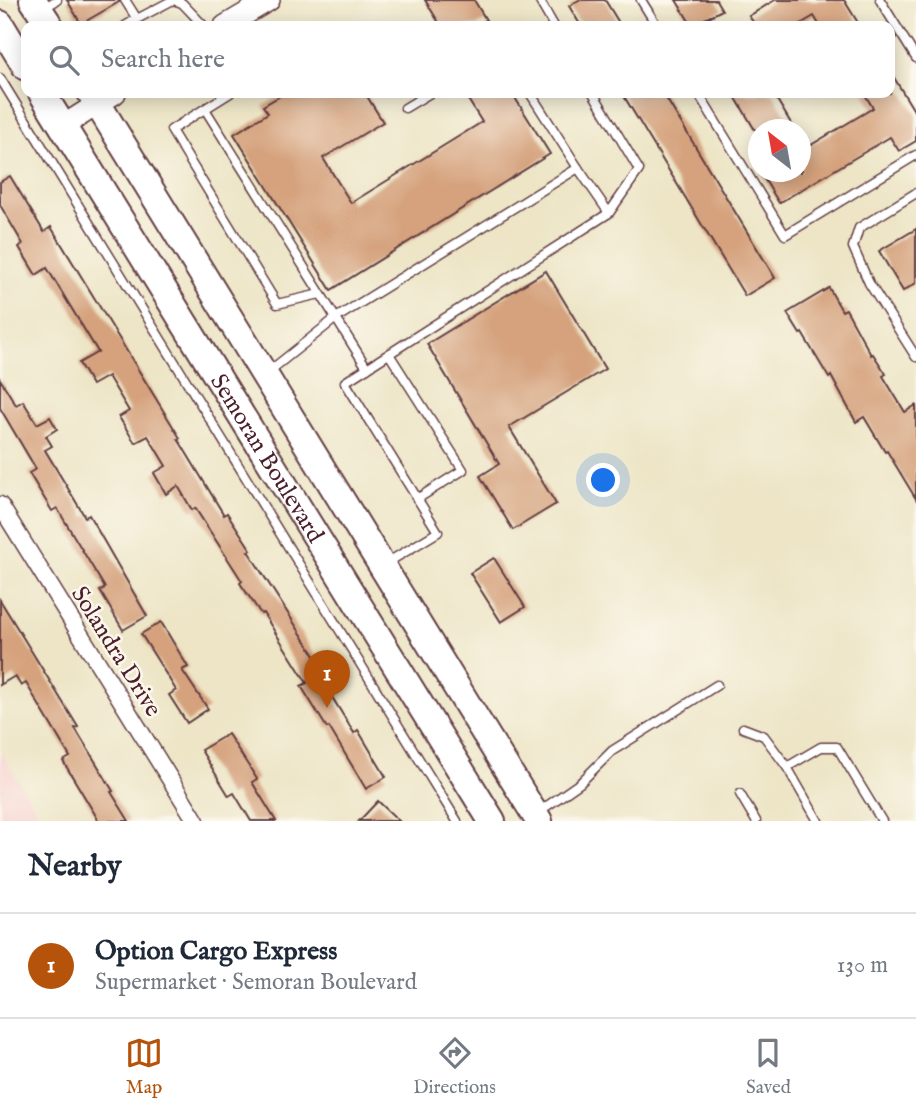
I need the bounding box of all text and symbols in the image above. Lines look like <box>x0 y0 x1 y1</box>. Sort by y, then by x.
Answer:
search box <box>21 21 895 98</box>
icon: search <box>45 41 83 79</box>
text: Search here <box>101 43 225 76</box>
north arrow <box>748 119 811 182</box>
street label: Semoran Boulevard <box>202 368 330 549</box>
your location <box>586 463 620 497</box>
street label: Solandra Drive <box>63 581 168 723</box>
pin: 1 <box>304 650 350 708</box>
text: Nearby <box>28 848 121 886</box>
text: Option Cargo Express <box>95 935 337 968</box>
text: 1 <box>47 951 55 980</box>
text: 130 m <box>837 951 888 980</box>
text: Supermarket · Semoran Boulevard <box>95 968 417 997</box>
tab: Map <box>125 1034 163 1100</box>
tab: Directions <box>413 1034 496 1100</box>
tab: Saved <box>746 1034 791 1100</box>

